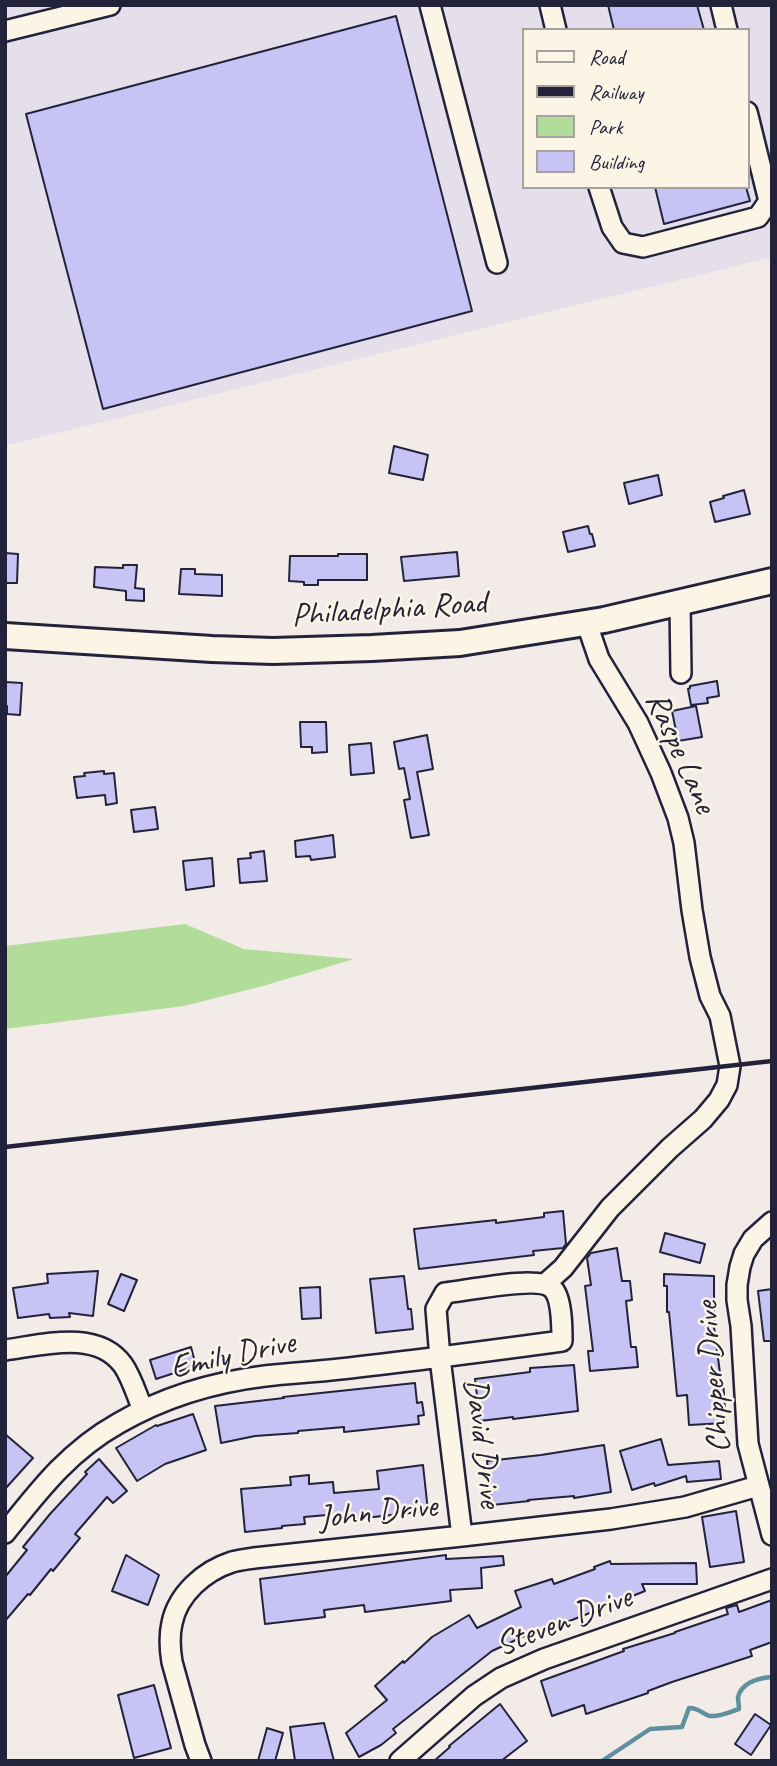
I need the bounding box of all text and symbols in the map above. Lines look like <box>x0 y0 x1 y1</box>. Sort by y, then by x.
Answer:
legend <box>522 28 749 189</box>
text: Road <box>589 44 624 70</box>
text: Railway <box>589 79 643 105</box>
text: Park <box>589 114 622 140</box>
text: Building <box>589 149 644 175</box>
street label: Philadelphia Road <box>290 583 488 637</box>
street label: Raspe Lane <box>636 686 724 820</box>
street label: Chipper Drive <box>688 1300 740 1454</box>
street label: Emily Drive <box>167 1324 299 1388</box>
street label: David Drive <box>454 1376 510 1510</box>
street label: John Drive <box>317 1487 439 1539</box>
street label: Steven Drive <box>491 1578 637 1666</box>

